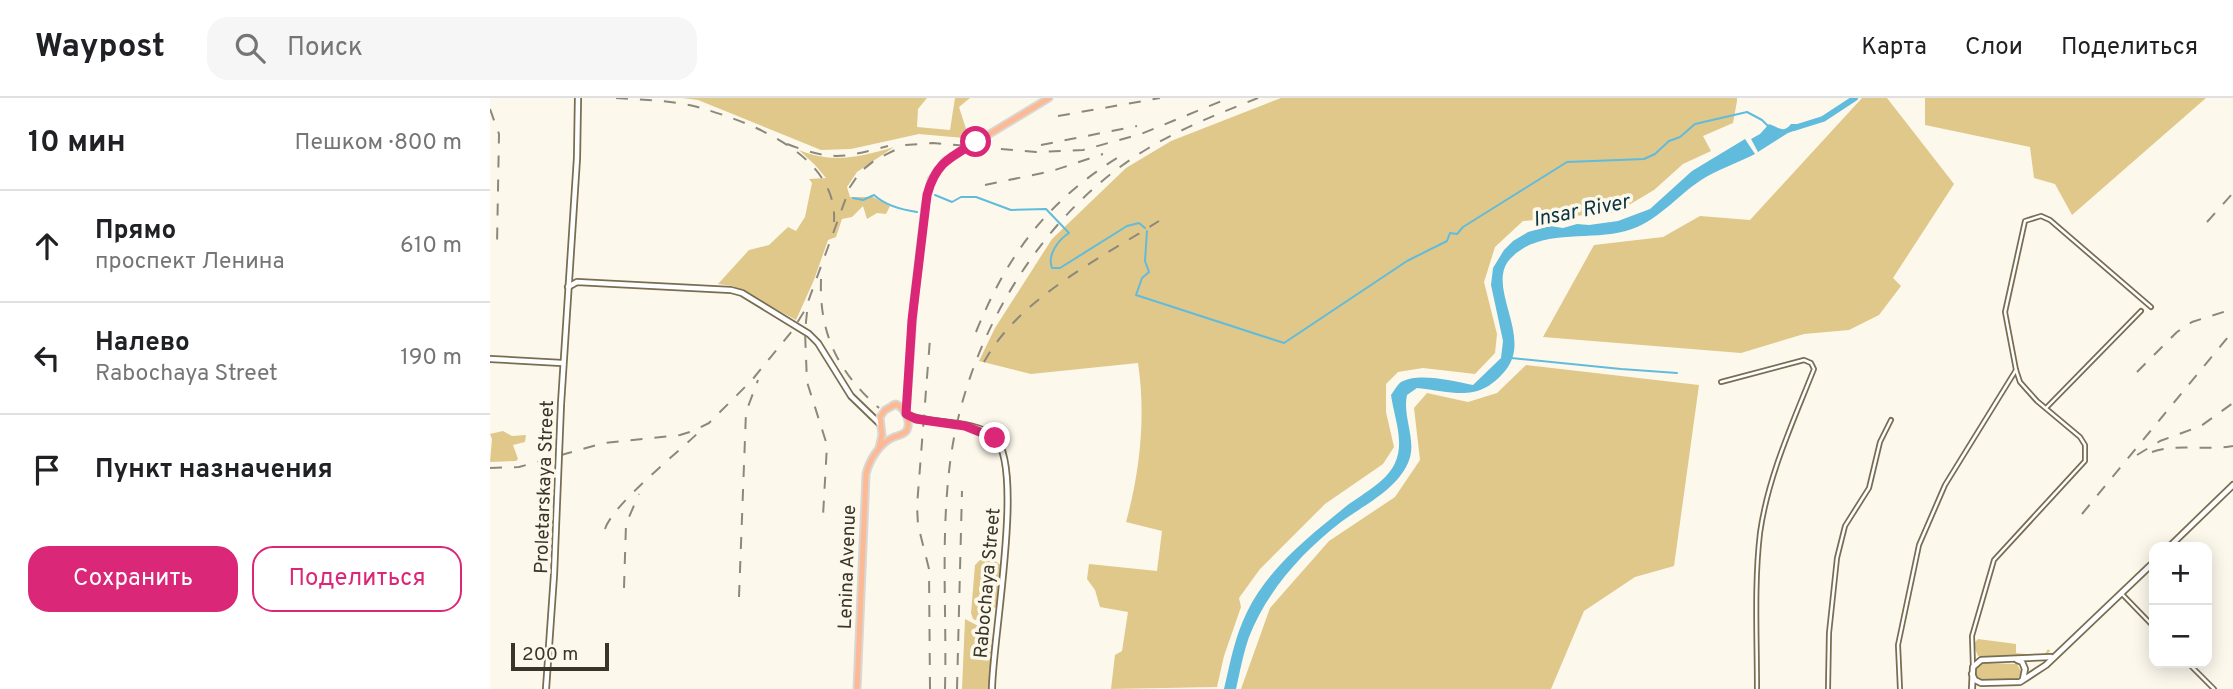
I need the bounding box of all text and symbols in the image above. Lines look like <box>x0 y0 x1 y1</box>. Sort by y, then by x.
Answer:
search box <box>207 17 697 80</box>
text: Waypost <box>35 27 165 69</box>
icon: search <box>231 29 269 67</box>
text: Поиск <box>287 32 363 65</box>
text: Карта <box>1861 33 1927 63</box>
text: Слои <box>1965 33 2023 63</box>
text: Поделиться <box>2061 33 2198 63</box>
text: 10 мин <box>28 125 126 162</box>
route start <box>960 126 991 157</box>
text: Пешком · 800 m <box>294 129 462 158</box>
water label: Insar River <box>1531 189 1634 234</box>
text: Прямо <box>95 215 176 248</box>
icon: ahead <box>28 227 66 265</box>
text: 610 m <box>400 232 462 261</box>
text: проспект Ленина <box>95 248 285 277</box>
text: Налево <box>95 327 190 360</box>
icon: left <box>28 339 66 377</box>
text: 190 m <box>400 344 462 373</box>
text: Rabochaya Street <box>95 360 278 389</box>
street label: Proletarskaya Street <box>530 400 560 574</box>
route end <box>979 422 1010 453</box>
icon: arrive <box>28 451 66 489</box>
text: Пункт назначения <box>95 454 333 487</box>
street label: Lenina Avenue <box>834 504 862 630</box>
street label: Rabochaya Street <box>969 507 1007 659</box>
map controls <box>2149 542 2212 668</box>
button: + <box>2149 542 2212 605</box>
button: Сохранить <box>28 546 238 612</box>
button: Поделиться <box>252 546 462 612</box>
button: − <box>2149 605 2212 668</box>
scale bar <box>511 640 609 672</box>
text: 200 m <box>522 643 578 667</box>

